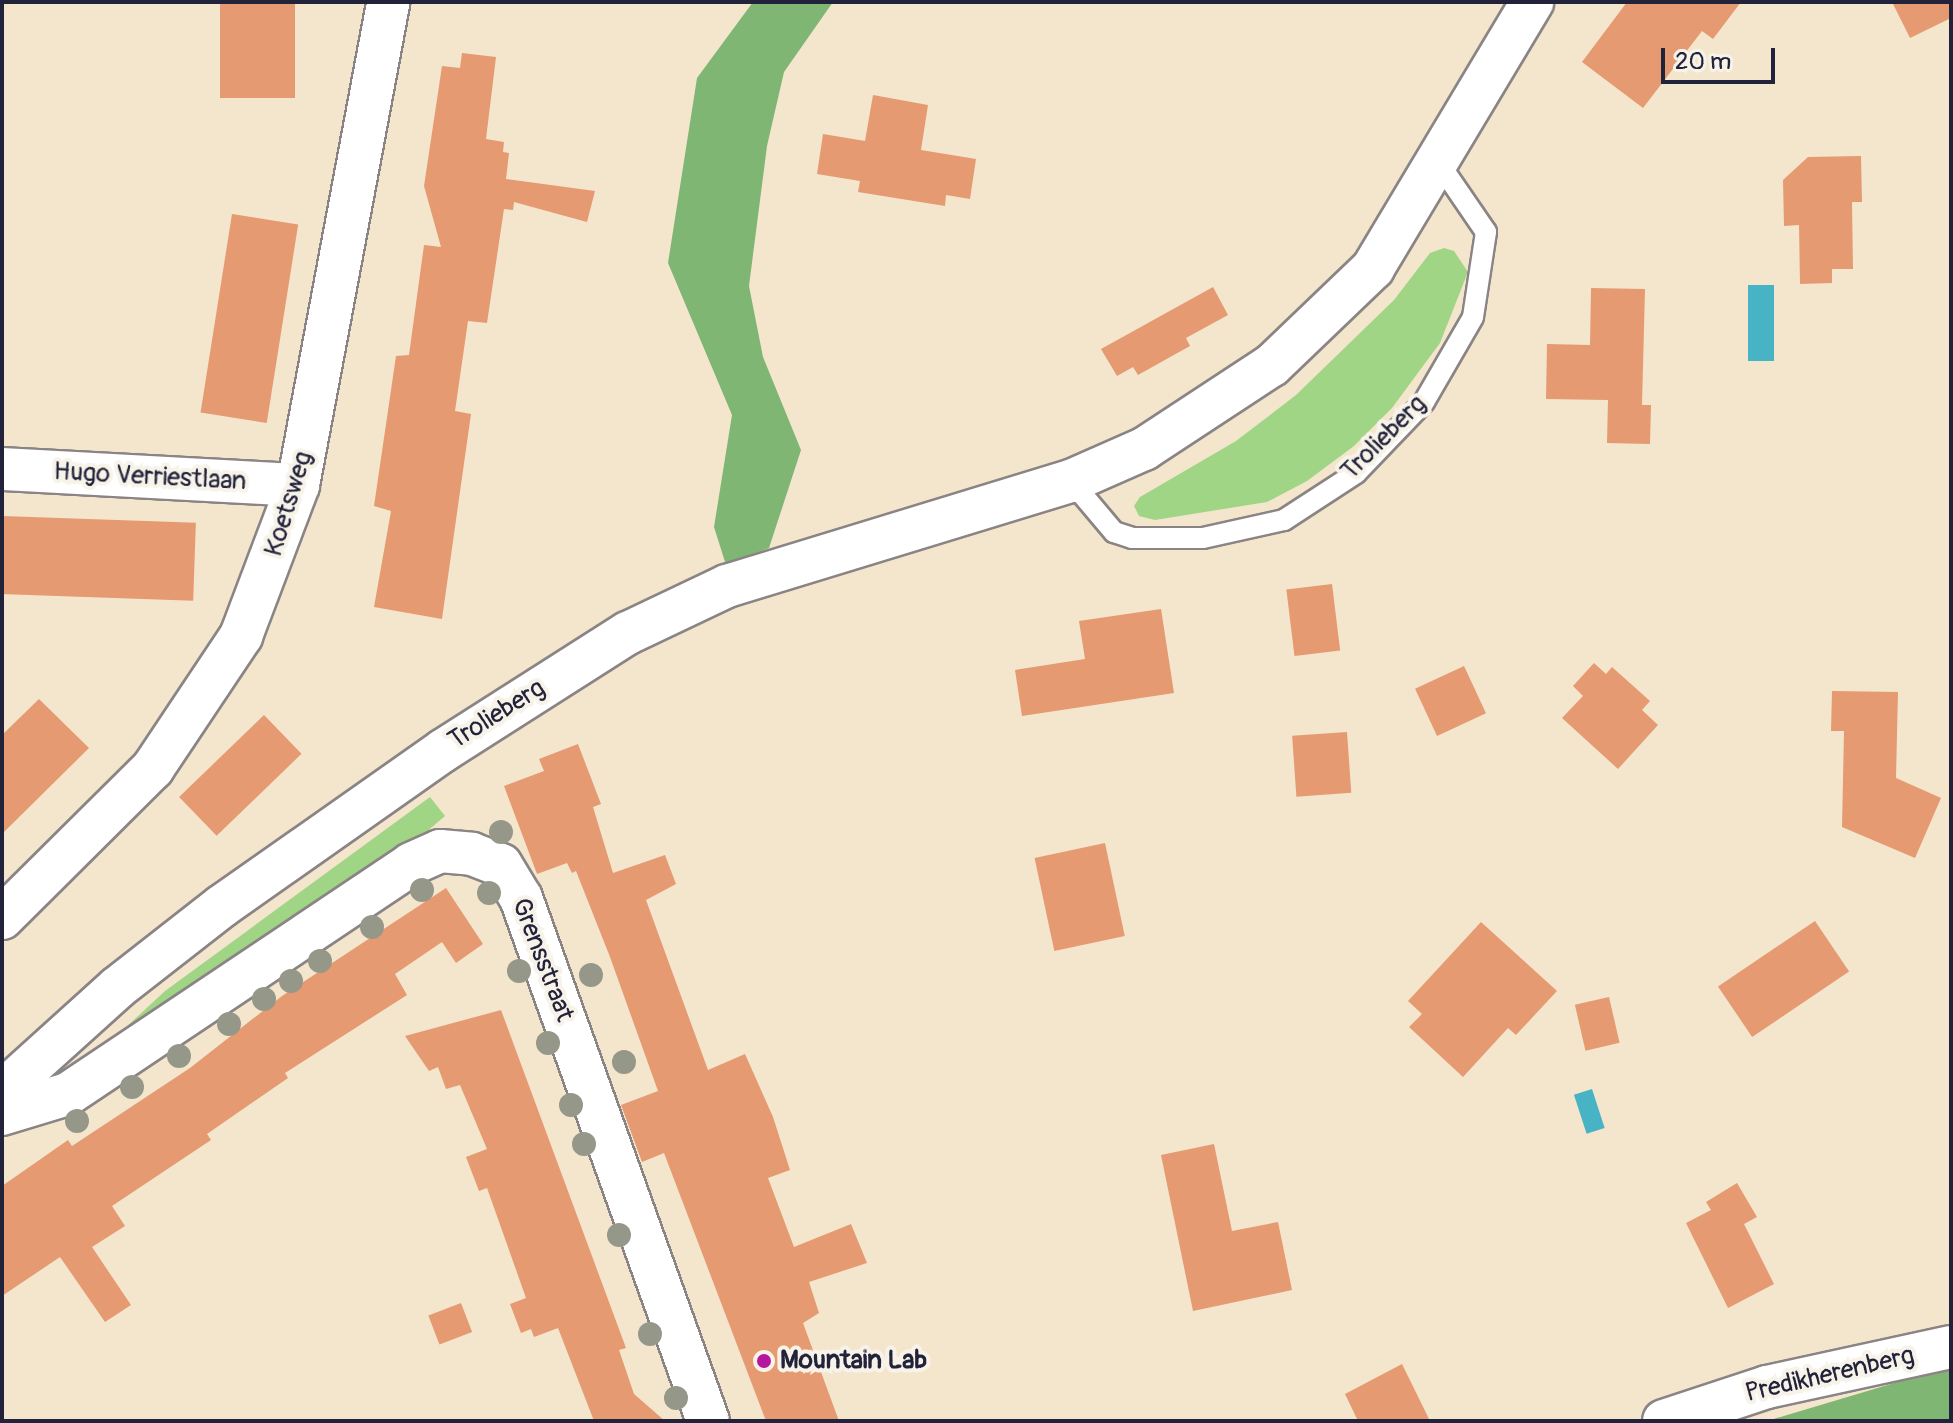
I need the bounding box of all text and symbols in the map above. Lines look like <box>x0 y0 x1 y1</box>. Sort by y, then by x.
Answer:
scale bar <box>1665 32 1779 82</box>
text: 20 m <box>1675 47 1731 76</box>
street label: Trolieberg <box>1335 389 1433 487</box>
street label: Koetsweg <box>258 448 320 560</box>
street label: Hugo Verriestlaan <box>53 456 247 498</box>
street label: Trolieberg <box>443 673 551 757</box>
street label: Grensstraat <box>504 894 580 1026</box>
street label: Predikherenberg <box>1743 1340 1917 1410</box>
place label: Mountain Lab <box>780 1345 927 1377</box>
marker: Mountain Lab <box>755 1352 773 1370</box>

